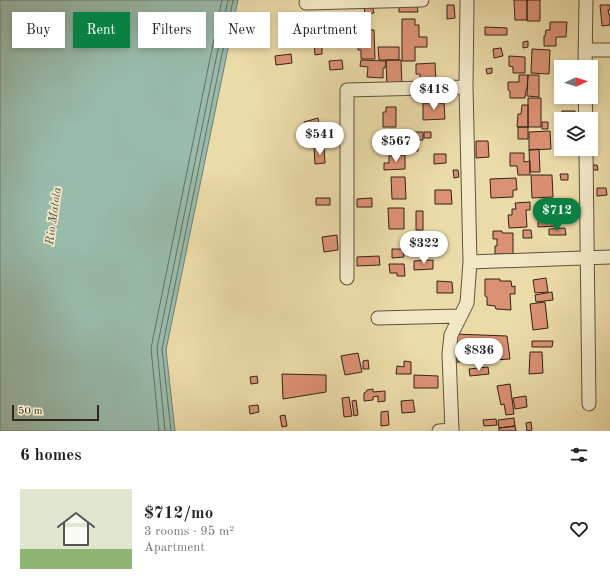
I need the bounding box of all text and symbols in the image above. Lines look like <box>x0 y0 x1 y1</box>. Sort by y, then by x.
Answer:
chip: Buy <box>12 12 65 48</box>
chip: Rent <box>73 12 130 48</box>
chip: Filters <box>138 12 206 48</box>
chip: New <box>214 12 270 48</box>
chip: Apartment <box>278 12 371 48</box>
north arrow <box>554 60 598 104</box>
map controls <box>554 60 598 156</box>
pin: $418 <box>410 77 458 111</box>
text: $418 <box>419 83 449 96</box>
button: layers <box>554 112 598 156</box>
pin: $541 <box>296 122 344 156</box>
text: $541 <box>305 128 335 141</box>
pin: $567 <box>372 129 420 163</box>
text: $567 <box>381 135 411 148</box>
water label: Rio Matola <box>44 186 64 247</box>
pin: $712 <box>533 198 581 232</box>
text: $712 <box>542 204 572 217</box>
pin: $322 <box>400 231 448 265</box>
text: $322 <box>409 237 439 250</box>
pin: $836 <box>455 338 503 372</box>
text: $836 <box>464 344 494 357</box>
scale bar <box>12 403 99 422</box>
text: 50 m <box>18 406 43 417</box>
icon: filters <box>568 444 590 466</box>
text: 6 homes <box>20 447 82 464</box>
icon: home <box>52 505 100 553</box>
text: $712/mo <box>144 505 213 522</box>
icon: heart <box>568 518 590 540</box>
text: 3 rooms · 95 m² <box>144 525 234 538</box>
text: Apartment <box>144 541 205 554</box>

